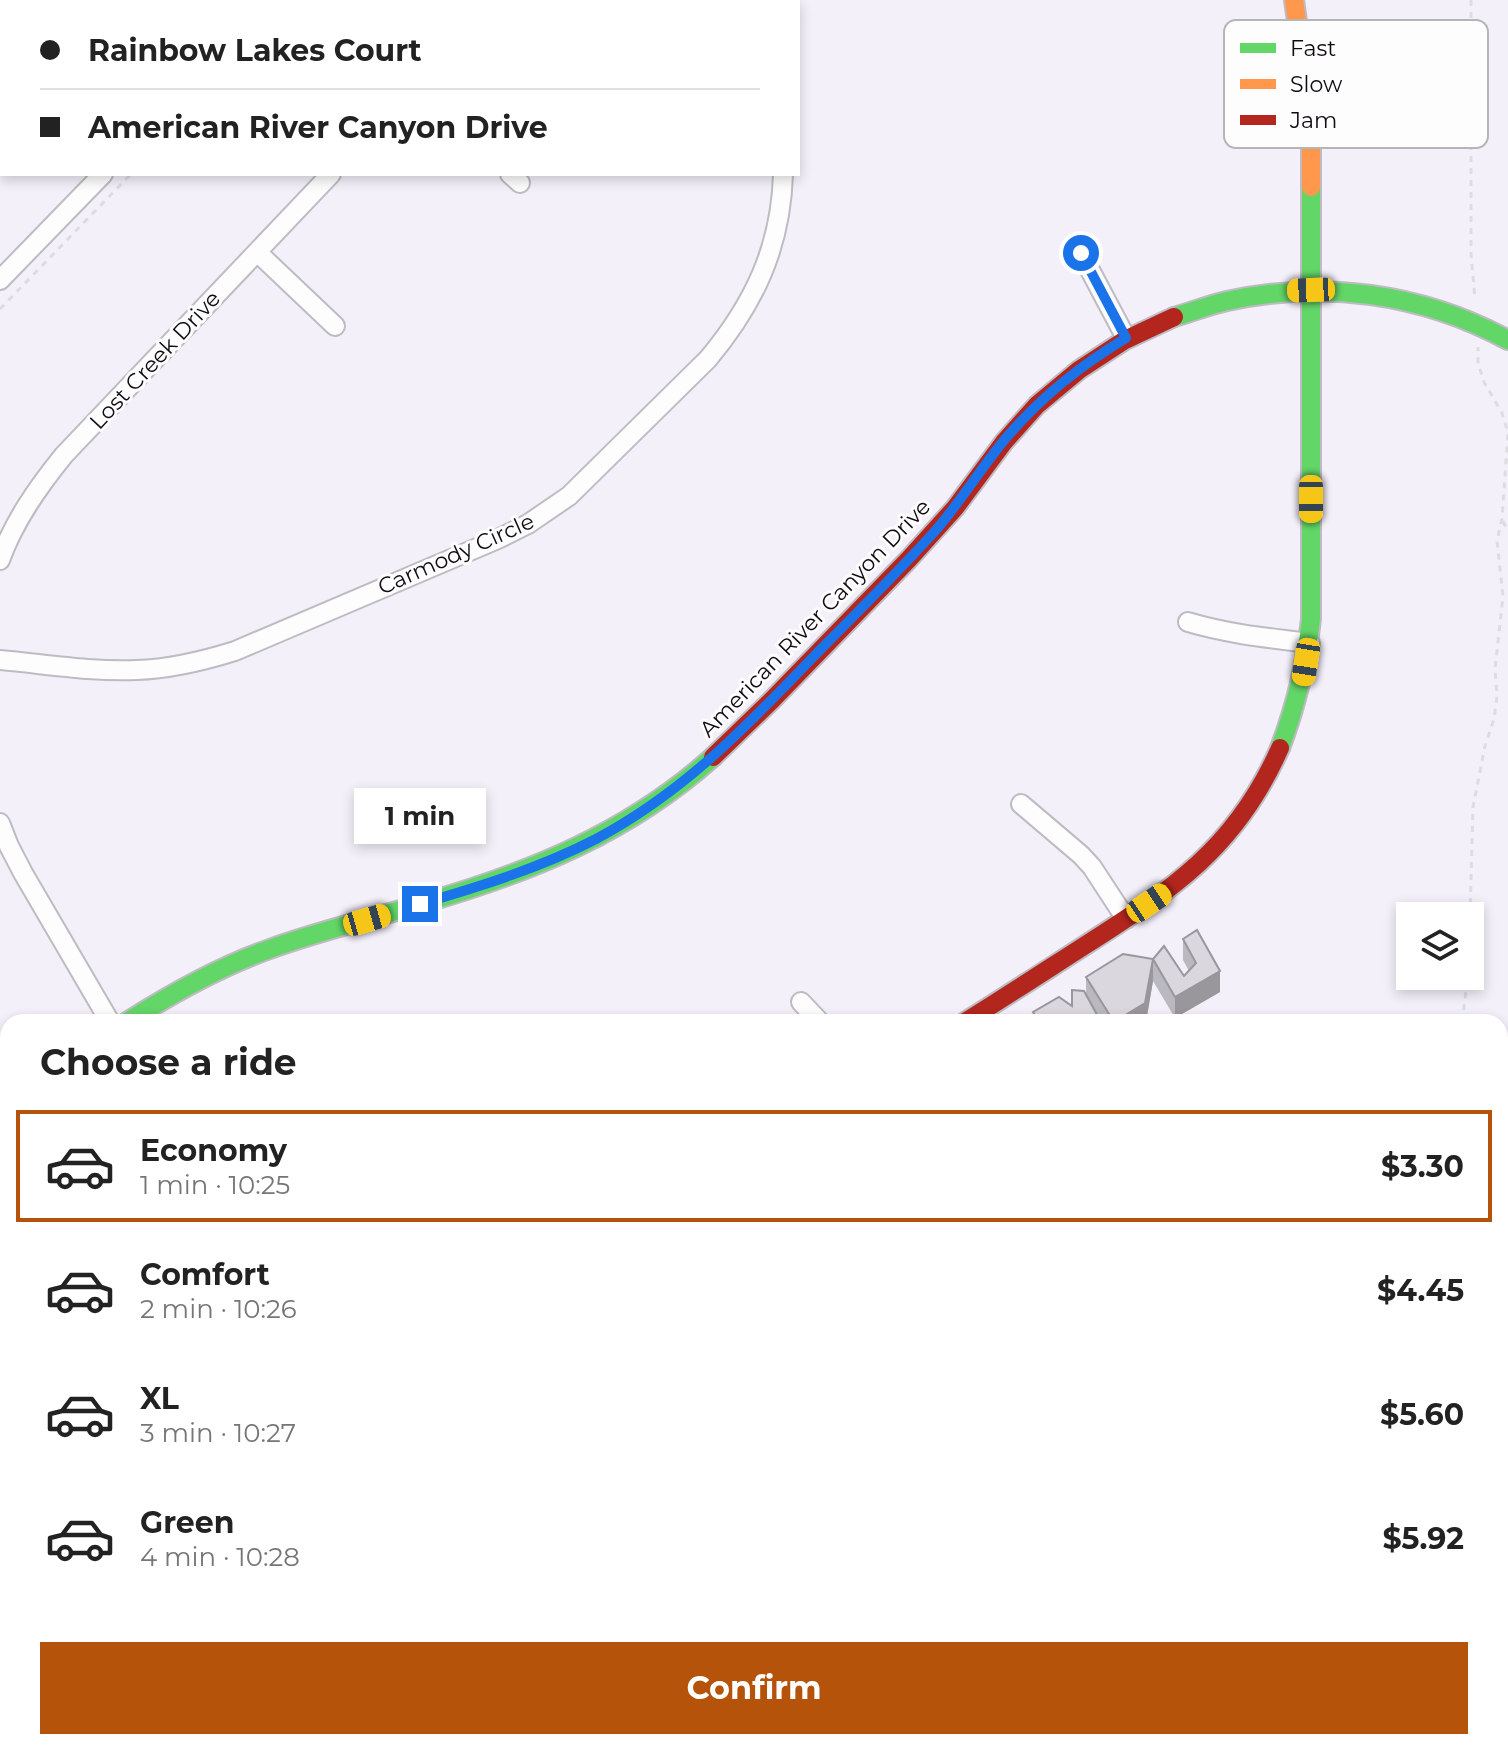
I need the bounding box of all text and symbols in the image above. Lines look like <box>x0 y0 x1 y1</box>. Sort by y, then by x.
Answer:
legend <box>1224 20 1488 148</box>
text: Rainbow Lakes Court <box>88 32 422 69</box>
text: Fast <box>1290 35 1336 62</box>
text: Slow <box>1290 71 1343 98</box>
text: Jam <box>1289 107 1337 134</box>
text: American River Canyon Drive <box>88 109 548 146</box>
route start <box>1063 235 1099 271</box>
car <box>1287 277 1335 303</box>
street label: Lost Creek Drive <box>84 285 226 435</box>
car <box>1299 475 1323 523</box>
street label: American River Canyon Drive <box>694 493 936 743</box>
street label: Carmody Circle <box>374 507 538 601</box>
car <box>1290 636 1322 688</box>
callout: 1 min <box>354 788 486 844</box>
text: 1 min <box>385 800 455 832</box>
car <box>1122 880 1176 926</box>
route end <box>402 886 438 922</box>
car <box>341 902 393 938</box>
map controls <box>1396 902 1484 990</box>
button: layers <box>1396 902 1484 990</box>
text: Choose a ride <box>40 1040 297 1084</box>
icon: car <box>44 1130 116 1202</box>
text: Economy <box>140 1132 287 1169</box>
text: $3.30 <box>1381 1148 1464 1185</box>
text: 1 min · 10:25 <box>140 1169 290 1201</box>
icon: car <box>44 1254 116 1326</box>
text: Comfort <box>140 1256 270 1293</box>
text: $4.45 <box>1377 1272 1464 1309</box>
text: 2 min · 10:26 <box>140 1293 297 1325</box>
icon: car <box>44 1378 116 1450</box>
text: XL <box>140 1380 179 1417</box>
text: $5.60 <box>1380 1396 1464 1433</box>
text: 3 min · 10:27 <box>140 1417 296 1449</box>
icon: car <box>44 1502 116 1574</box>
text: Green <box>140 1504 234 1541</box>
text: $5.92 <box>1382 1520 1464 1557</box>
text: 4 min · 10:28 <box>140 1541 300 1573</box>
button: Confirm <box>40 1642 1468 1734</box>

